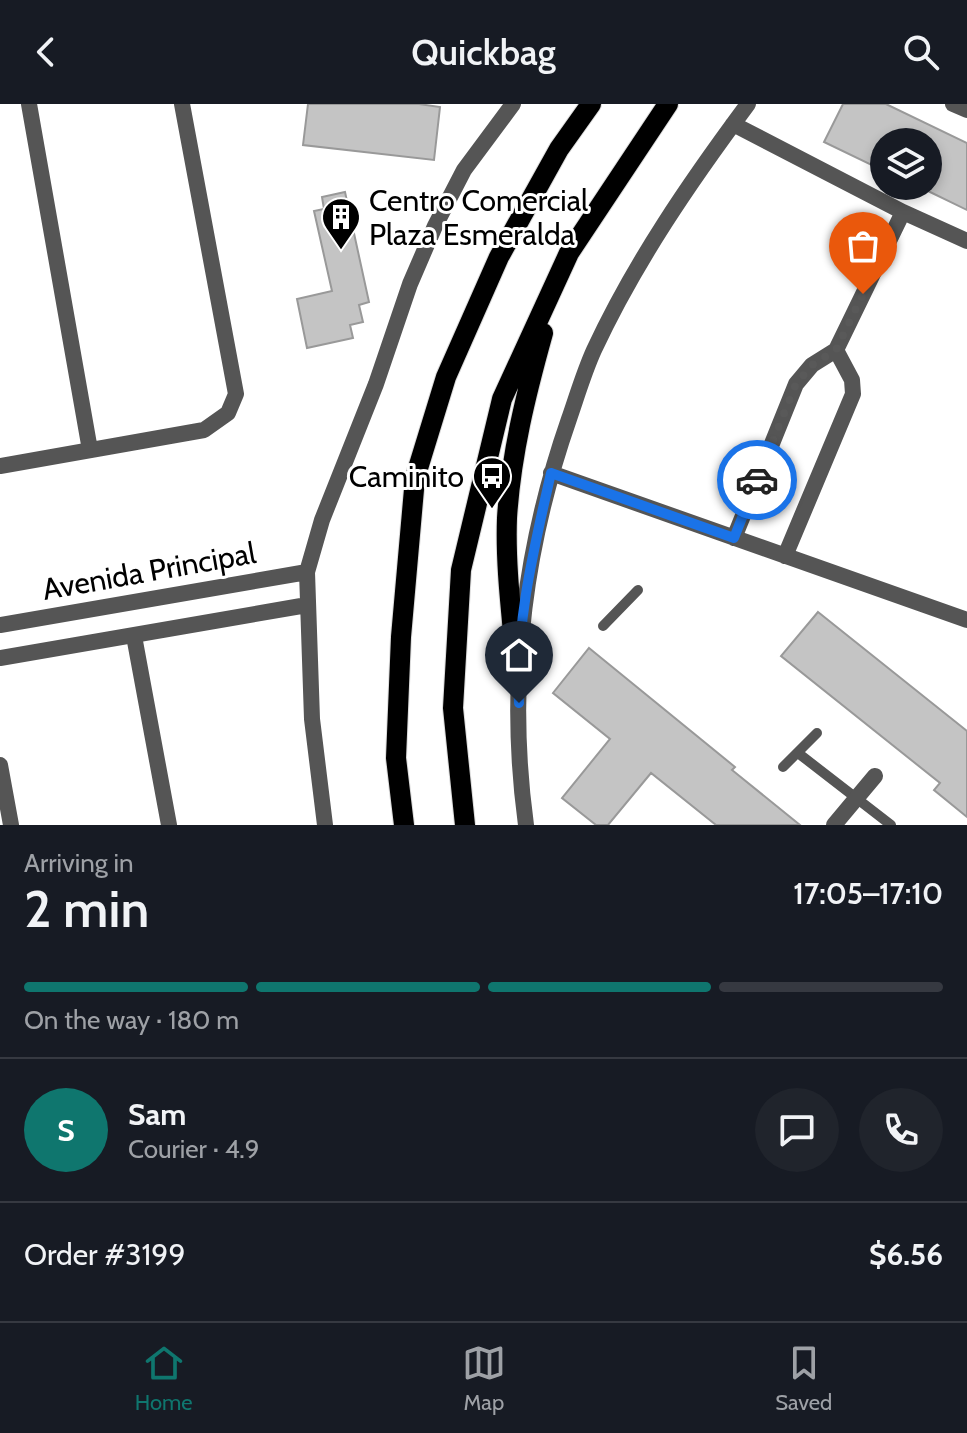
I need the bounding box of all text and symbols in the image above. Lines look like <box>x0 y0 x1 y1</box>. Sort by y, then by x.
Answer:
icon: back <box>24 30 68 74</box>
text: Quickbag <box>411 30 556 74</box>
icon: search <box>899 30 943 74</box>
map controls <box>870 128 942 200</box>
button: layers <box>870 128 942 200</box>
place label: Centro Comercial Plaza Esmeralda <box>369 182 588 253</box>
building icon: Centro Comercial Plaza Esmeralda <box>320 196 362 251</box>
pin <box>829 212 897 294</box>
icon: bag <box>841 224 885 268</box>
courier <box>717 440 797 520</box>
bus stop icon: Caminito <box>471 455 513 510</box>
place label: Caminito <box>349 458 464 495</box>
icon: car <box>735 458 779 502</box>
street label: Avenida Principal <box>39 534 259 608</box>
pin <box>485 621 553 703</box>
icon: home <box>497 633 541 677</box>
text: Arriving in <box>24 847 134 879</box>
text: 17:05–17:10 <box>793 875 943 912</box>
text: 2 min <box>24 877 149 940</box>
text: On the way · 180 m <box>24 1004 239 1036</box>
button: chat <box>755 1088 839 1172</box>
button: phone <box>859 1088 943 1172</box>
text: Sam <box>128 1096 186 1133</box>
text: S <box>57 1112 75 1149</box>
text: Courier · 4.9 <box>128 1133 260 1165</box>
text: Order #3199 <box>24 1236 185 1273</box>
text: $6.56 <box>869 1236 943 1273</box>
tab: Home <box>135 1341 193 1416</box>
tab: Map <box>462 1341 506 1416</box>
tab: Saved <box>775 1341 832 1416</box>

